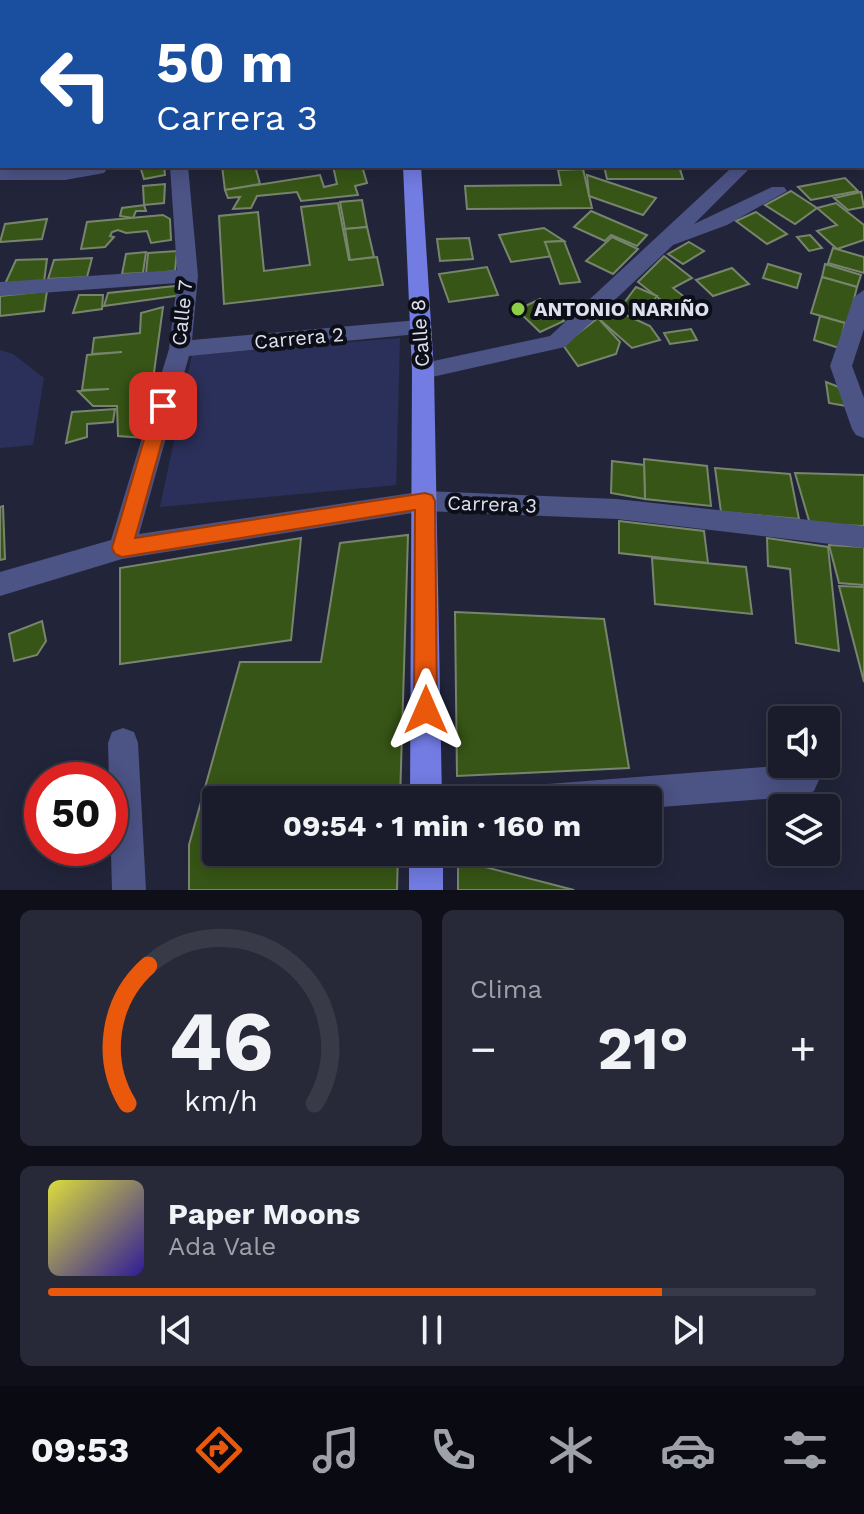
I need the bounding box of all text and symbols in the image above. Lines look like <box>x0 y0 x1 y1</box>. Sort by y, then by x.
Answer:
text: 50 m <box>156 30 293 96</box>
icon: left <box>24 32 128 136</box>
text: Carrera 3 <box>156 97 318 139</box>
street label: Calle 7 <box>167 279 197 347</box>
place label: ANTONIO NARIÑO <box>534 297 709 321</box>
street label: Calle 8 <box>406 298 434 368</box>
marker: ANTONIO NARIÑO <box>509 300 527 318</box>
street label: Carrera 2 <box>253 322 345 354</box>
pin <box>129 372 197 440</box>
icon: arrive <box>141 384 185 428</box>
street label: Carrera 3 <box>447 490 537 518</box>
position arrow <box>384 668 468 752</box>
map controls <box>768 706 840 866</box>
button: sound <box>768 706 840 778</box>
speed limit sign: 50 <box>24 762 128 866</box>
button: layers <box>768 794 840 866</box>
text: 09:54 · 1 min · 160 m <box>283 808 581 843</box>
text: Clima <box>470 974 542 1004</box>
text: 46 <box>169 993 273 1090</box>
text: 21° <box>597 1013 689 1084</box>
text: − <box>470 1023 497 1075</box>
text: + <box>789 1023 816 1075</box>
text: km/h <box>184 1084 258 1118</box>
text: Paper Moons <box>168 1196 360 1231</box>
text: Ada Vale <box>168 1231 276 1261</box>
icon: previous <box>154 1308 198 1352</box>
icon: pause <box>410 1308 454 1352</box>
icon: next <box>666 1308 710 1352</box>
icon: directions <box>191 1422 247 1478</box>
icon: music <box>308 1422 364 1478</box>
icon: phone <box>425 1422 481 1478</box>
icon: climate <box>543 1422 599 1478</box>
icon: car <box>660 1422 716 1478</box>
icon: filters <box>777 1422 833 1478</box>
text: 09:53 <box>31 1429 129 1471</box>

